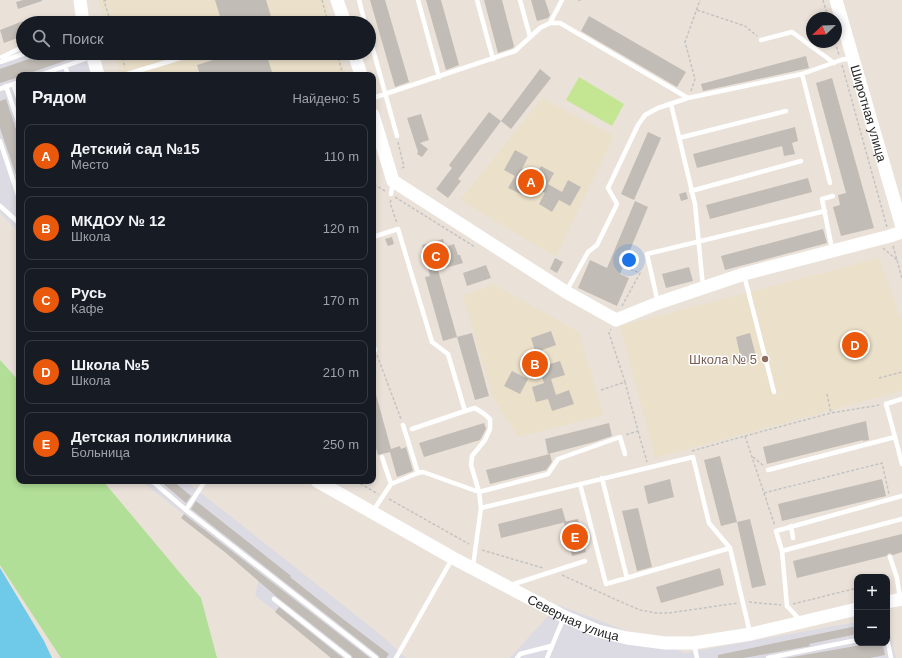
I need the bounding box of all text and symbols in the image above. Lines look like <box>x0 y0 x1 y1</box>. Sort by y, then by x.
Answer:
north arrow <box>806 12 842 48</box>
search box <box>16 16 376 60</box>
icon: search <box>30 27 52 49</box>
text: Поиск <box>62 30 104 47</box>
street label: Широтная улица <box>848 63 890 164</box>
text: Рядом <box>32 88 87 107</box>
text: Найдено: 5 <box>292 91 360 106</box>
text: Детский сад №15 <box>71 140 200 157</box>
text: A <box>41 149 51 164</box>
text: 110 m <box>324 149 359 164</box>
text: Место <box>71 157 109 172</box>
pin: A <box>518 167 544 197</box>
text: МКДОУ № 12 <box>71 212 166 229</box>
text: B <box>41 221 51 236</box>
text: 120 m <box>323 221 359 236</box>
text: Школа <box>71 229 111 244</box>
pin: C <box>423 241 449 271</box>
your location <box>619 250 639 270</box>
text: Русь <box>71 284 107 301</box>
text: C <box>41 293 51 308</box>
text: 170 m <box>323 293 359 308</box>
text: Кафе <box>71 301 104 316</box>
pin: D <box>842 330 868 360</box>
pin: B <box>522 349 548 379</box>
place label: Школа № 5 <box>689 352 757 367</box>
marker: Школа № 5 <box>760 354 770 364</box>
text: Школа №5 <box>71 356 149 373</box>
text: D <box>41 365 51 380</box>
text: 210 m <box>323 365 359 380</box>
text: Школа <box>71 373 111 388</box>
text: Детская поликлиника <box>71 428 231 445</box>
text: E <box>42 437 50 452</box>
text: 250 m <box>323 437 359 452</box>
text: Больница <box>71 445 130 460</box>
pin: E <box>562 522 588 552</box>
map controls <box>854 574 890 646</box>
button: + <box>854 574 890 610</box>
street label: Северная улица <box>525 591 622 644</box>
button: − <box>854 610 890 646</box>

